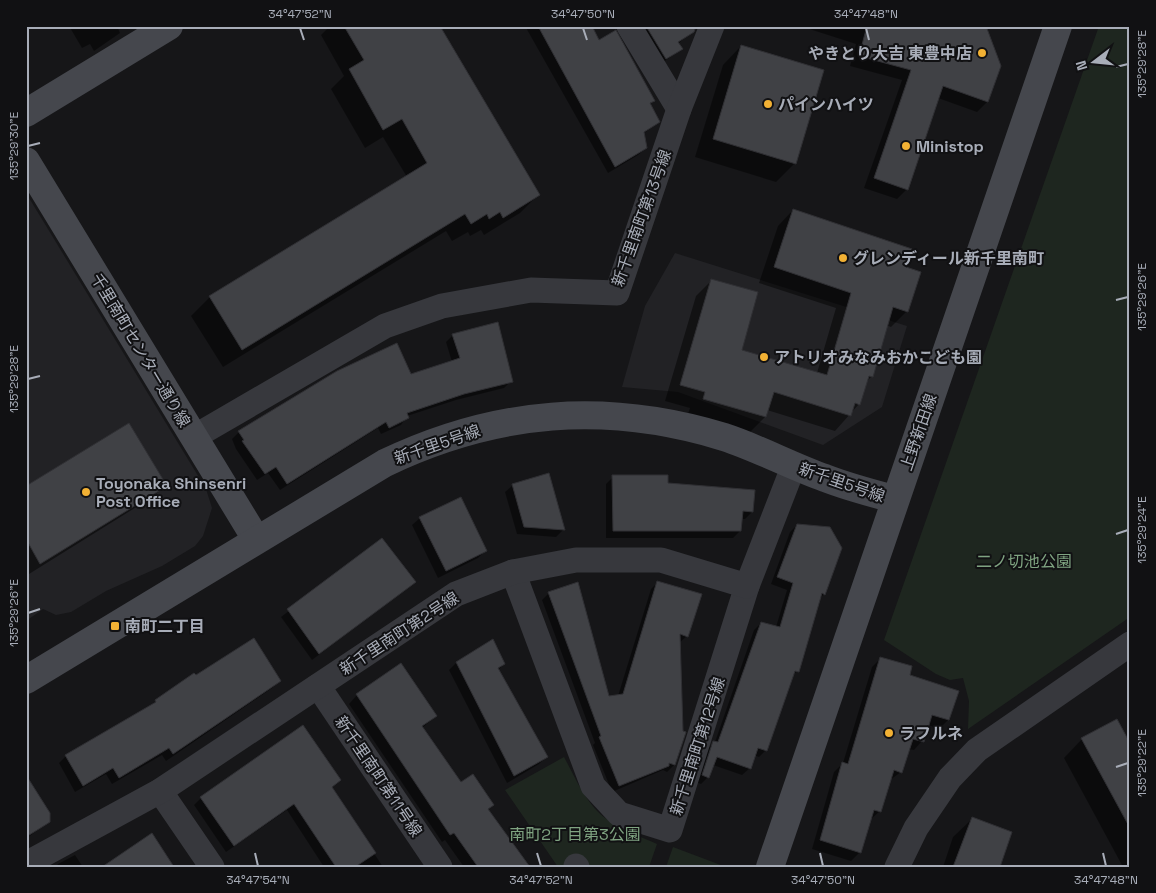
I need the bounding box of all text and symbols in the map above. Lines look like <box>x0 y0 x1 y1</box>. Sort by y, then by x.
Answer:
text: 34°47'52"N <box>268 6 332 22</box>
text: 34°47'50"N <box>551 6 615 22</box>
text: 34°47'48"N <box>834 6 898 22</box>
text: 135°29'28"E <box>1134 30 1150 98</box>
north arrow <box>1068 38 1118 88</box>
place label: やきとり大吉 東豊中店 <box>808 43 972 64</box>
marker: やきとり大吉 東豊中店 <box>976 47 988 59</box>
text: N <box>1072 59 1091 73</box>
place label: パインハイツ <box>778 94 874 115</box>
marker: パインハイツ <box>762 98 774 110</box>
text: 135°29'30"E <box>6 112 22 180</box>
place label: Ministop <box>916 136 984 157</box>
marker: Ministop <box>900 140 912 152</box>
street label: 新千里南町第13号線 <box>607 147 676 290</box>
place label: グレンディール新千里南町 <box>853 248 1044 269</box>
marker: グレンディール新千里南町 <box>837 252 849 264</box>
text: 135°29'26"E <box>1134 263 1150 331</box>
street label: 千里南町センター通り線 <box>86 269 195 431</box>
text: 135°29'28"E <box>6 345 22 413</box>
place label: アトリオみなみおかこども園 <box>774 347 982 368</box>
marker: アトリオみなみおかこども園 <box>758 351 770 363</box>
street label: 上野新田線 <box>896 391 941 473</box>
street label: 新千里5号線 <box>391 420 483 469</box>
street label: 新千里5号線 <box>796 458 888 507</box>
place label: Toyonaka Shinsenri Post Office <box>96 473 246 512</box>
marker: Toyonaka Shinsenri Post Office <box>80 486 92 498</box>
text: 135°29'24"E <box>1134 496 1150 564</box>
park label: 二ノ切池公園 <box>976 551 1072 572</box>
text: 135°29'26"E <box>6 579 22 647</box>
street label: 新千里南町第2号線 <box>336 587 463 680</box>
place label: 南町二丁目 <box>125 616 205 637</box>
marker: 南町二丁目 <box>109 620 121 632</box>
street label: 新千里南町第12号線 <box>665 674 730 818</box>
street label: 新千里南町第11号線 <box>330 712 427 841</box>
place label: ラフルネ <box>899 723 963 744</box>
marker: ラフルネ <box>883 727 895 739</box>
text: 135°29'22"E <box>1134 729 1150 797</box>
park label: 南町2丁目第3公園 <box>509 824 641 845</box>
text: 34°47'54"N <box>226 872 290 888</box>
text: 34°47'52"N <box>509 872 573 888</box>
text: 34°47'50"N <box>791 872 855 888</box>
text: 34°47'48"N <box>1074 872 1138 888</box>

